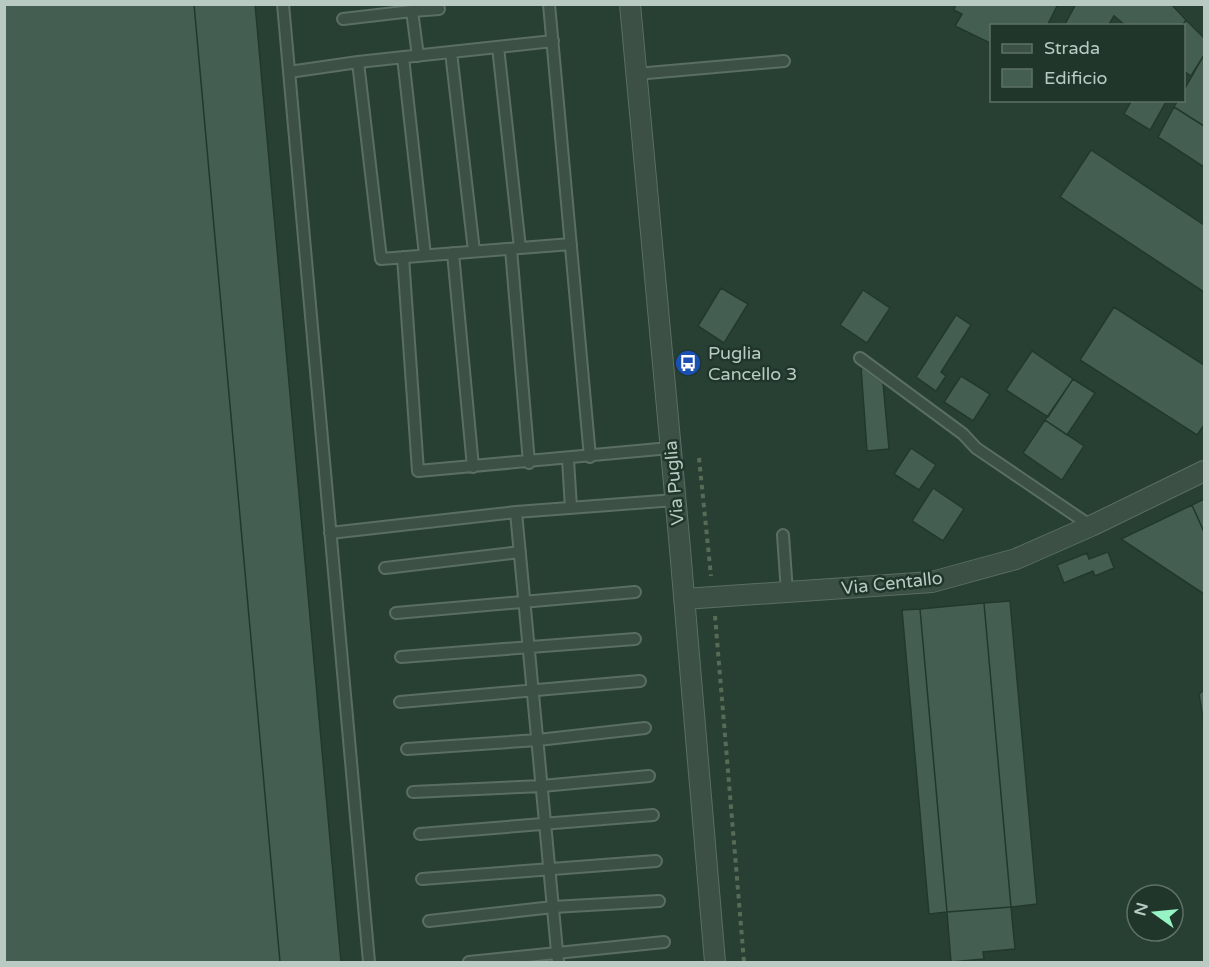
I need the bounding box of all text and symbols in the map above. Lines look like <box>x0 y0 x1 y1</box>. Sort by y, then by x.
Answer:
legend <box>990 24 1185 102</box>
text: Strada <box>1044 37 1100 59</box>
text: Edificio <box>1044 67 1108 89</box>
place label: Puglia Cancello 3 <box>708 342 797 385</box>
bus stop icon: Puglia Cancello 3 <box>673 348 703 378</box>
street label: Via Puglia <box>659 440 689 526</box>
street label: Via Centallo <box>840 567 944 599</box>
north arrow <box>1125 883 1185 943</box>
text: N <box>1130 901 1153 918</box>

